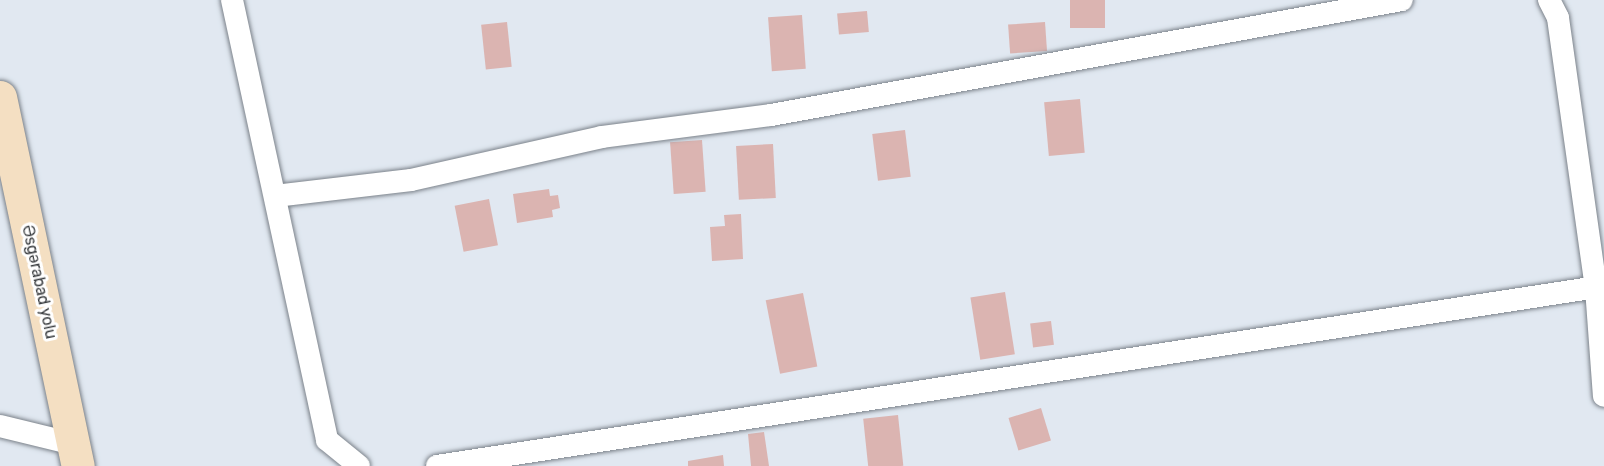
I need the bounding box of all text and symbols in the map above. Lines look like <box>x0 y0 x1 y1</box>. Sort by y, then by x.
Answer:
street label: Əsgərabad yolu <box>18 223 60 341</box>

